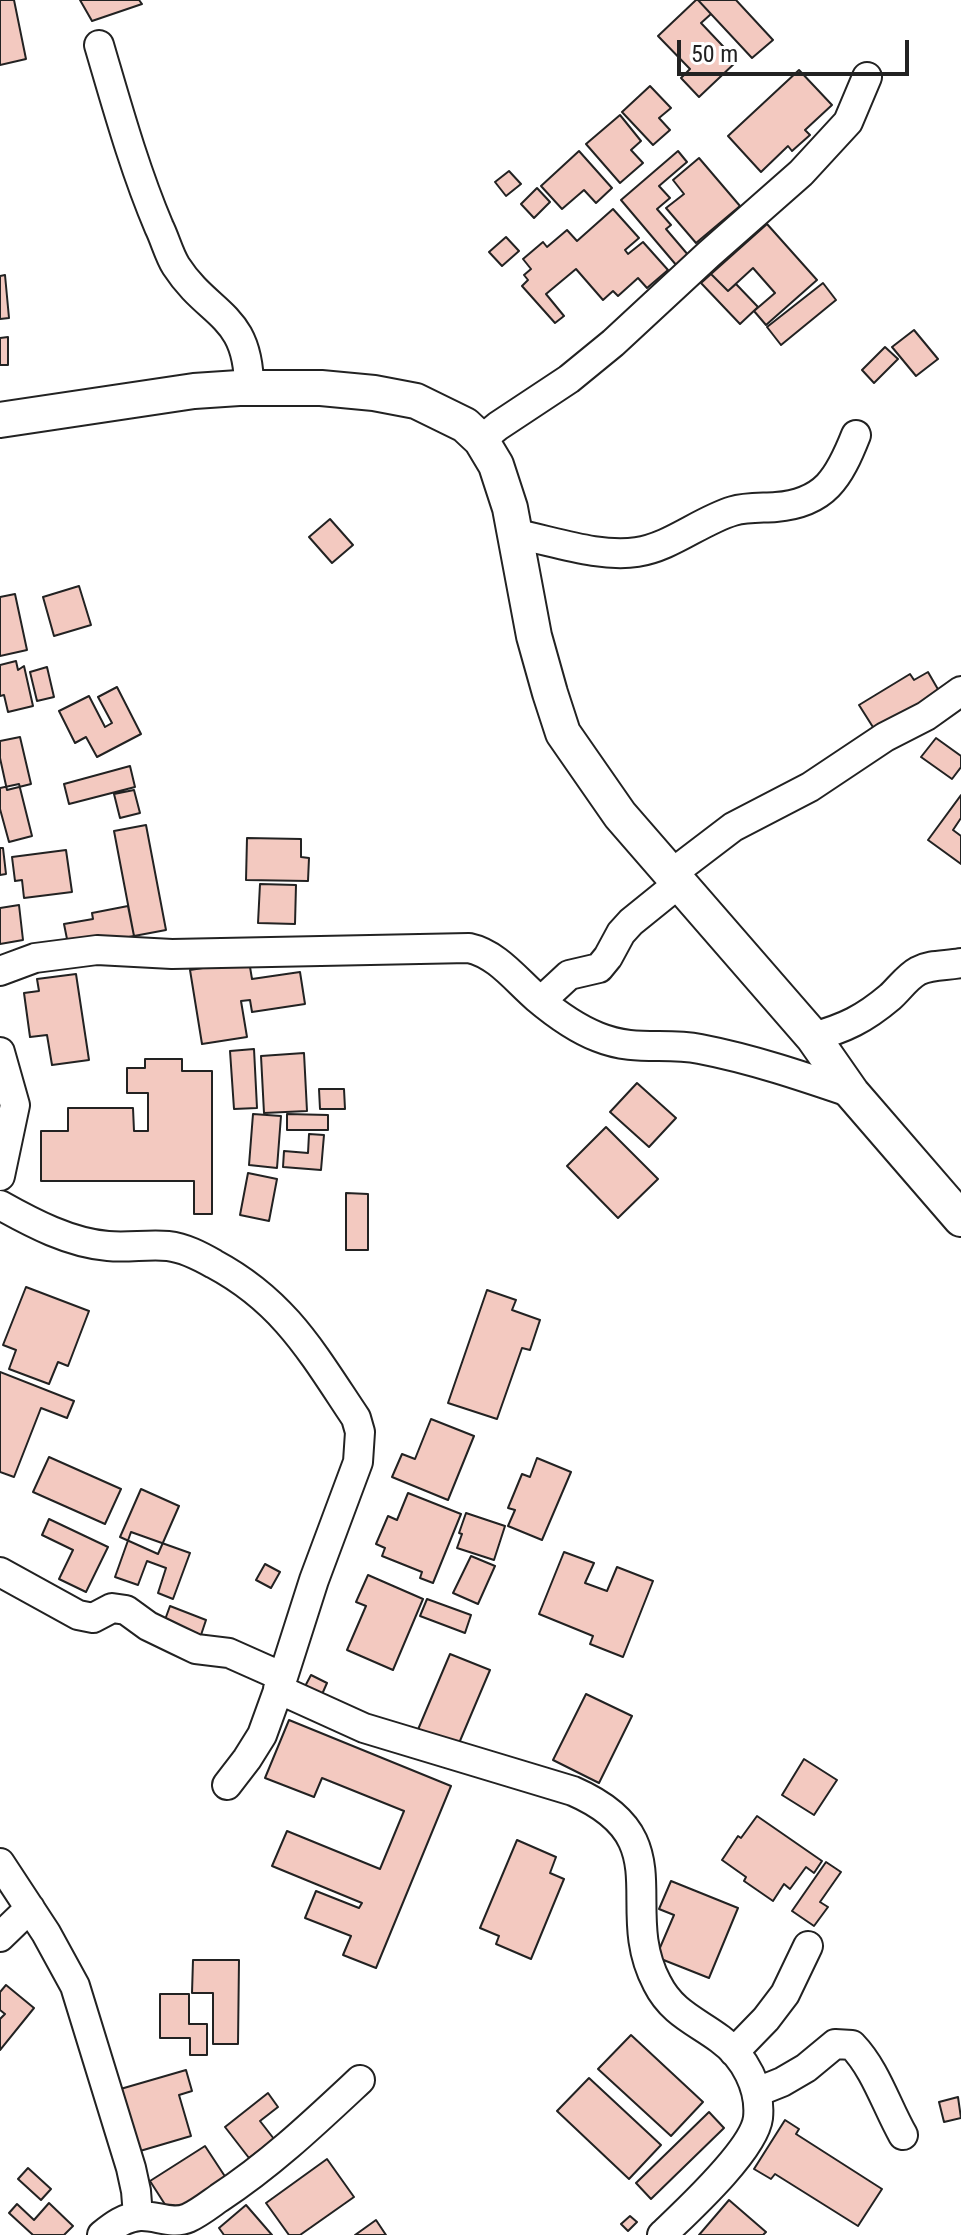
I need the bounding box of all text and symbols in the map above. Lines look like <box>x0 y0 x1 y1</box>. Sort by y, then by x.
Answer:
scale bar <box>681 24 913 74</box>
text: 50 m <box>691 40 738 68</box>

